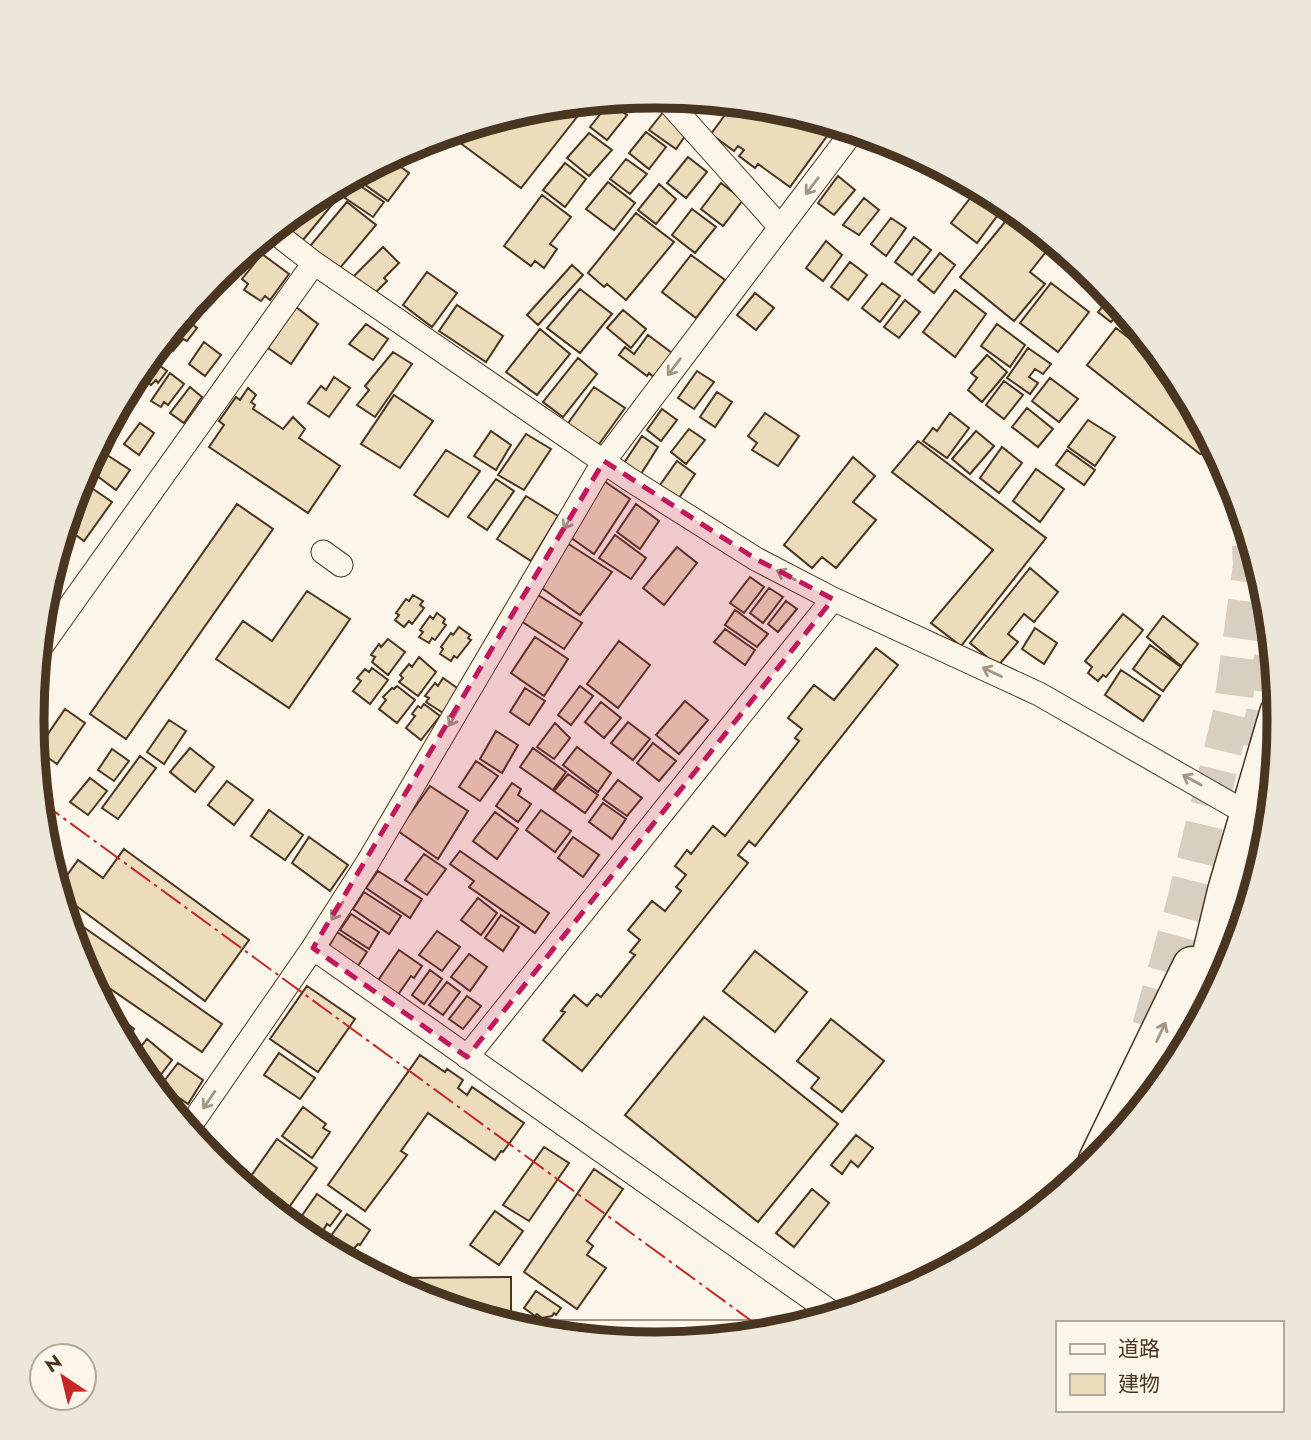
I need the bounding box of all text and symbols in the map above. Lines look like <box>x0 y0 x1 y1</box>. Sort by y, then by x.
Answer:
one-way arrow <box>805 176 820 195</box>
one-way arrow <box>667 357 682 376</box>
one-way arrow <box>562 510 576 530</box>
one-way arrow <box>776 567 797 581</box>
one-way arrow <box>981 665 1002 678</box>
one-way arrow <box>447 706 461 726</box>
one-way arrow <box>1182 773 1202 787</box>
one-way arrow <box>329 901 343 921</box>
one-way arrow <box>1154 1022 1168 1043</box>
one-way arrow <box>202 1089 216 1109</box>
legend <box>1056 1321 1283 1412</box>
text: 道路 <box>1118 1334 1160 1364</box>
north arrow <box>28 1342 98 1412</box>
text: N <box>40 1348 67 1379</box>
text: 建物 <box>1118 1369 1160 1399</box>

